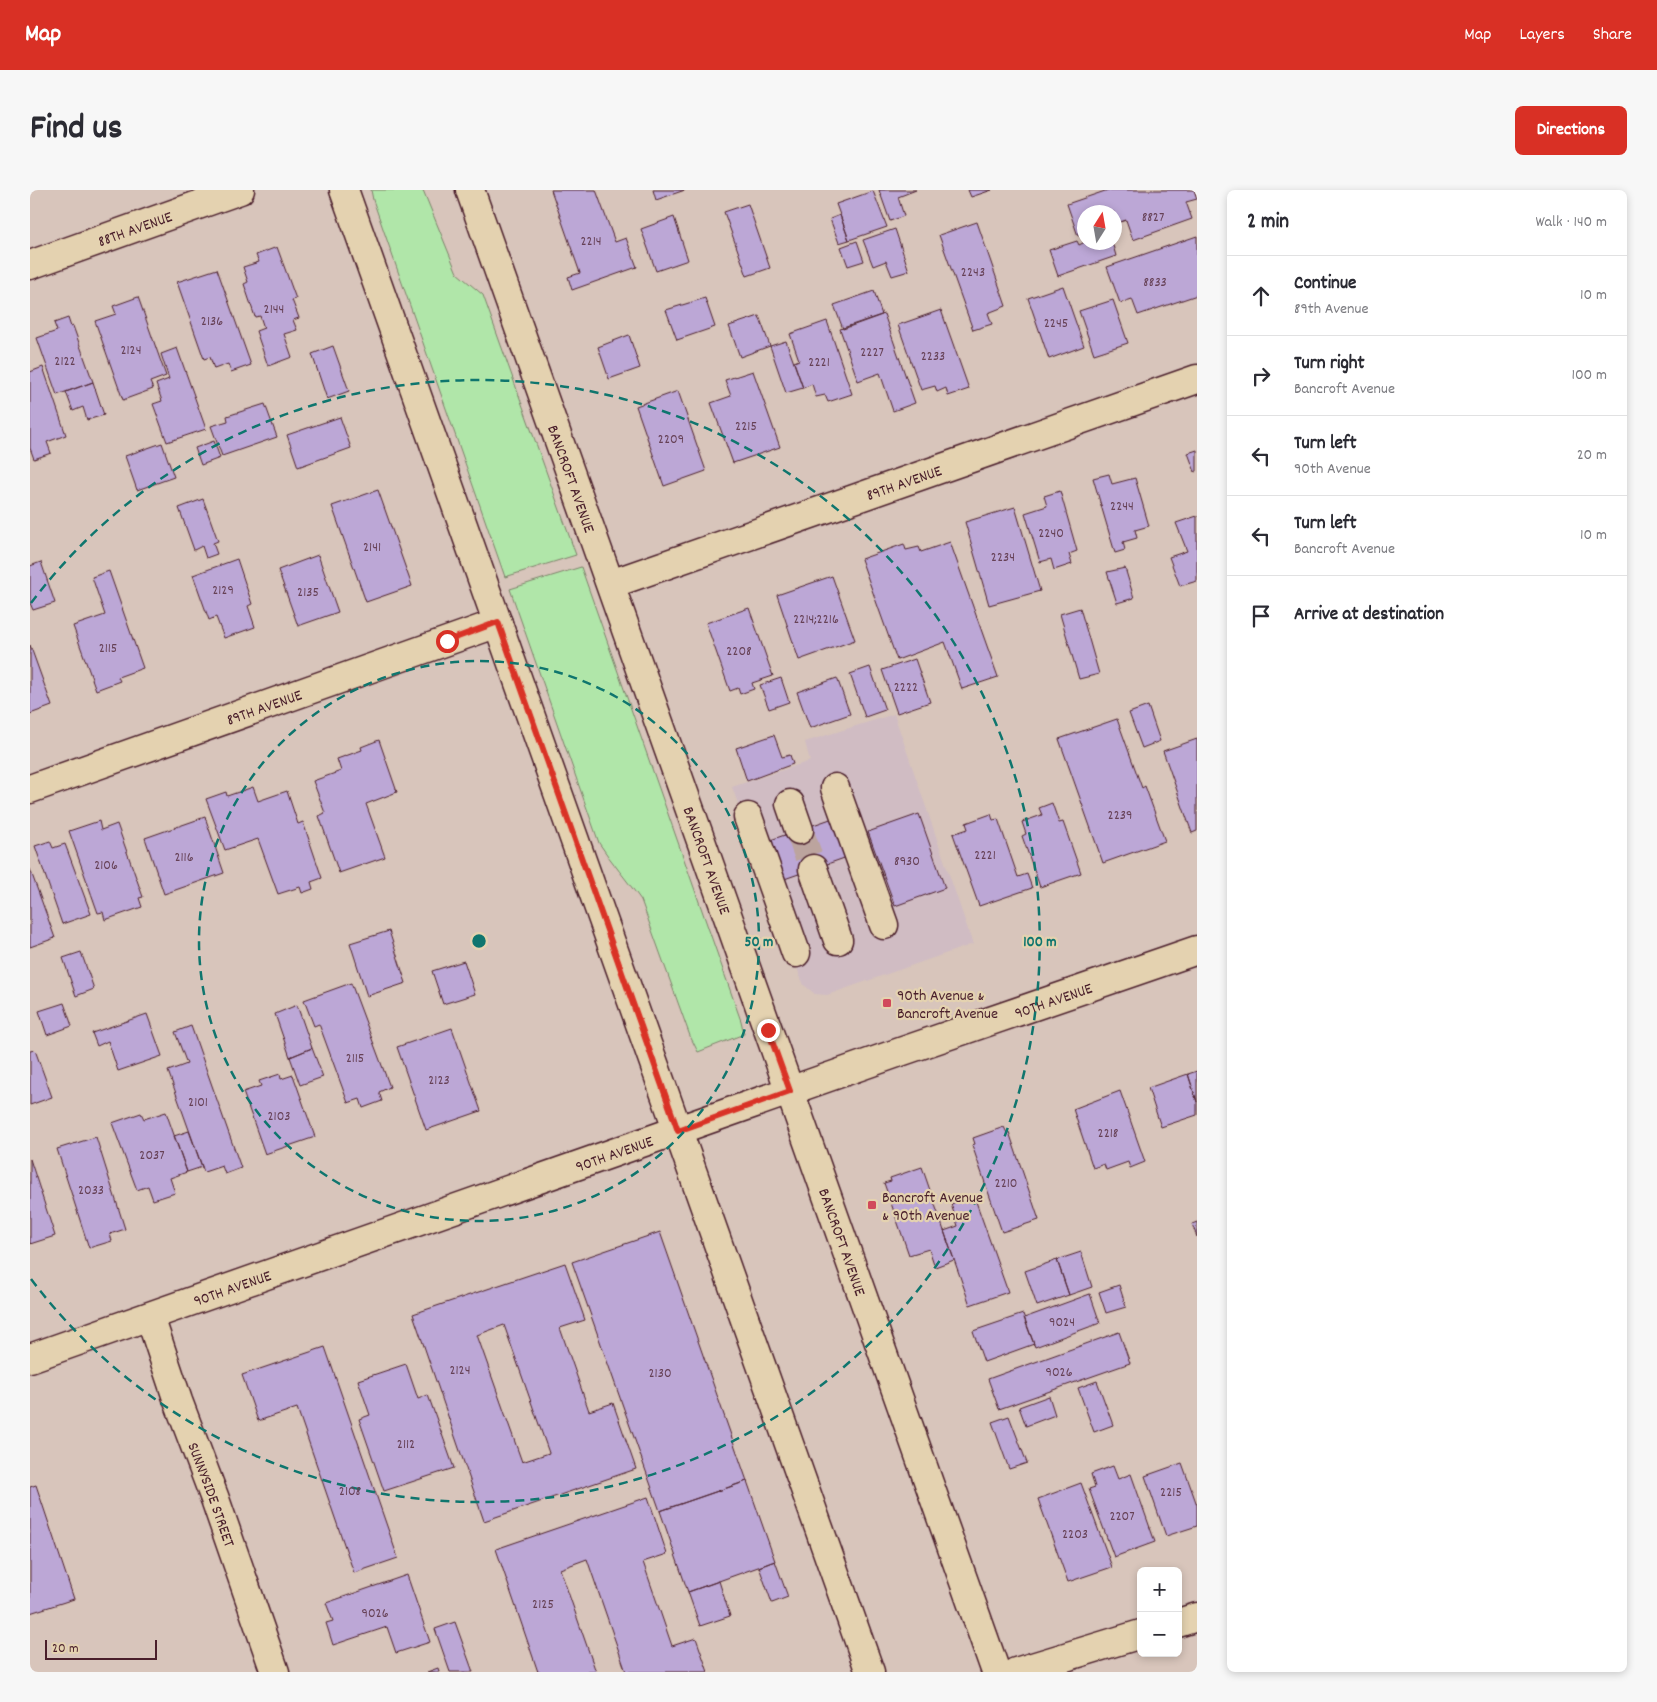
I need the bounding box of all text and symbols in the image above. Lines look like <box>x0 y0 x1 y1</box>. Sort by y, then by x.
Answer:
text: Map <box>25 18 61 52</box>
text: Map <box>1464 23 1491 48</box>
text: Layers <box>1519 23 1565 48</box>
text: Share <box>1593 23 1632 48</box>
text: Find us <box>30 105 122 155</box>
button: Directions <box>1515 106 1627 155</box>
north arrow <box>1077 205 1122 250</box>
street label: 88TH AVENUE <box>95 206 177 254</box>
house number: 8827 <box>1142 208 1164 228</box>
text: 2 min <box>1247 208 1289 238</box>
text: Walk · 140 m <box>1535 211 1607 234</box>
house number: 2214 <box>580 232 602 252</box>
house number: 2243 <box>961 263 985 283</box>
text: Continue <box>1294 271 1356 298</box>
house number: 8833 <box>1143 273 1167 293</box>
icon: ahead <box>1247 282 1275 310</box>
text: 10 m <box>1580 284 1607 307</box>
text: 89th Avenue <box>1294 298 1368 321</box>
house number: 2144 <box>264 300 284 320</box>
house number: 2136 <box>201 312 223 332</box>
house number: 2245 <box>1044 314 1068 334</box>
house number: 2124 <box>120 341 142 361</box>
house number: 2227 <box>860 343 884 363</box>
house number: 2233 <box>921 347 945 367</box>
text: Turn right <box>1294 351 1365 378</box>
house number: 2122 <box>54 352 76 372</box>
house number: 2221 <box>808 353 830 373</box>
icon: right <box>1247 362 1275 390</box>
text: 100 m <box>1571 364 1607 387</box>
text: Bancroft Avenue <box>1294 378 1395 401</box>
house number: 2215 <box>735 417 757 437</box>
street label: BANCROFT AVENUE <box>540 422 600 537</box>
house number: 2209 <box>658 430 684 450</box>
text: Turn left <box>1294 431 1357 458</box>
icon: left <box>1247 442 1275 470</box>
text: 20 m <box>1577 444 1607 467</box>
text: 90th Avenue <box>1294 458 1371 481</box>
street label: 89TH AVENUE <box>864 460 946 508</box>
house number: 2244 <box>1110 497 1134 517</box>
text: Turn left <box>1294 511 1357 538</box>
icon: left <box>1247 522 1275 550</box>
house number: 2240 <box>1038 524 1064 544</box>
text: 10 m <box>1580 524 1607 547</box>
house number: 2141 <box>363 538 381 558</box>
text: Bancroft Avenue <box>1294 538 1395 561</box>
house number: 2234 <box>991 548 1015 568</box>
house number: 2129 <box>212 581 234 601</box>
house number: 2135 <box>297 583 319 603</box>
icon: arrive <box>1247 602 1275 630</box>
text: Arrive at destination <box>1294 602 1444 629</box>
house number: 2214;2216 <box>793 610 839 630</box>
route start <box>436 630 459 653</box>
house number: 2115 <box>99 639 117 659</box>
house number: 2208 <box>726 642 752 662</box>
house number: 2222 <box>894 678 918 698</box>
street label: 89TH AVENUE <box>224 684 306 732</box>
street label: BANCROFT AVENUE <box>676 804 735 919</box>
house number: 2239 <box>1108 806 1132 826</box>
house number: 2221 <box>974 846 996 866</box>
house number: 2116 <box>174 848 194 868</box>
house number: 8930 <box>894 852 920 872</box>
house number: 2106 <box>94 856 118 876</box>
centre of rings <box>470 932 488 950</box>
text: 50 m <box>745 932 773 954</box>
text: 100 m <box>1023 932 1057 954</box>
street label: 90TH AVENUE <box>1012 978 1097 1026</box>
place label: 90th Avenue & Bancroft Avenue <box>897 985 998 1026</box>
marker: 90th Avenue & Bancroft Avenue <box>881 997 893 1009</box>
route end <box>757 1019 780 1042</box>
house number: 2115 <box>346 1049 364 1069</box>
house number: 2123 <box>428 1071 450 1091</box>
house number: 2101 <box>188 1093 208 1113</box>
house number: 2103 <box>267 1107 291 1127</box>
house number: 2218 <box>1098 1124 1119 1144</box>
street label: 90TH AVENUE <box>573 1130 657 1179</box>
house number: 2037 <box>139 1146 165 1166</box>
house number: 2210 <box>995 1174 1017 1194</box>
house number: 2033 <box>78 1181 104 1201</box>
street label: BANCROFT AVENUE <box>811 1185 871 1300</box>
place label: Bancroft Avenue & 90th Avenue <box>882 1187 983 1228</box>
marker: Bancroft Avenue & 90th Avenue <box>866 1199 878 1211</box>
street label: 90TH AVENUE <box>191 1265 275 1314</box>
house number: 9024 <box>1049 1313 1075 1333</box>
house number: 2124 <box>449 1361 471 1381</box>
house number: 9026 <box>1045 1363 1073 1383</box>
house number: 2130 <box>648 1364 672 1384</box>
house number: 2112 <box>397 1435 415 1455</box>
street label: SUNNYSIDE STREET <box>181 1439 240 1551</box>
house number: 2108 <box>339 1482 362 1502</box>
house number: 2215 <box>1160 1483 1182 1503</box>
house number: 2207 <box>1109 1507 1135 1527</box>
house number: 2203 <box>1062 1525 1088 1545</box>
map controls <box>1137 1567 1182 1657</box>
button: + <box>1137 1567 1182 1612</box>
house number: 2125 <box>532 1595 554 1615</box>
house number: 9026 <box>361 1604 389 1624</box>
button: − <box>1137 1612 1182 1657</box>
scale bar <box>45 1637 158 1660</box>
text: 20 m <box>52 1639 79 1659</box>

